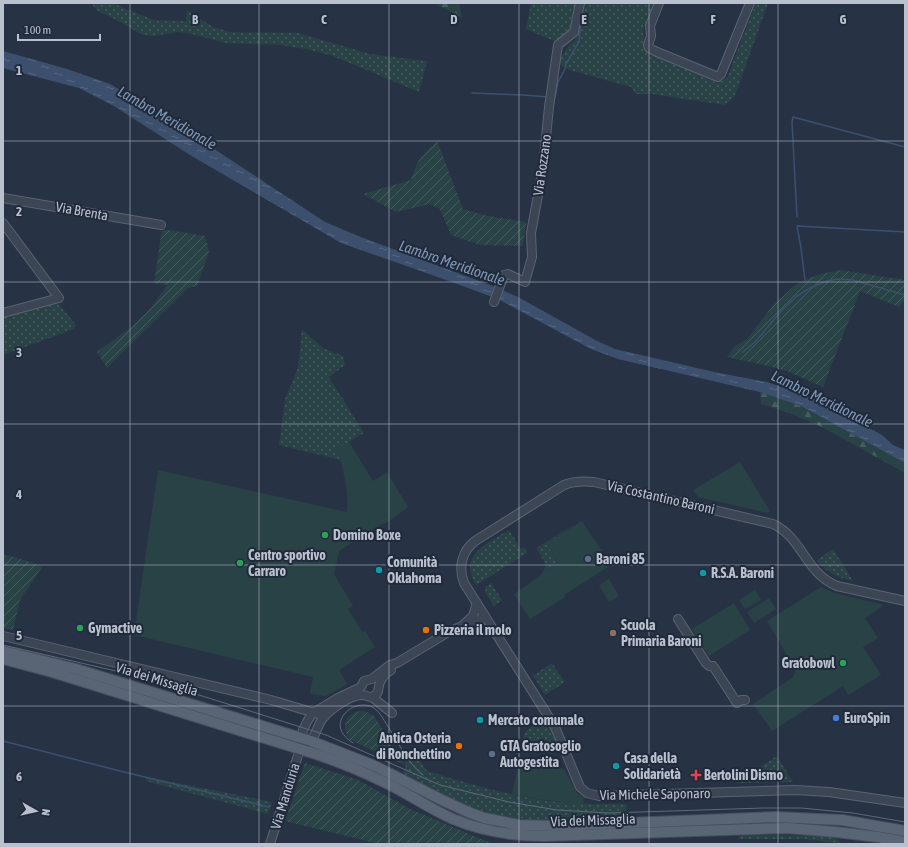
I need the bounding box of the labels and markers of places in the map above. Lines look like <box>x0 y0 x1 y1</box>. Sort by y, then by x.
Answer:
place label: Domino Boxe <box>333 527 401 543</box>
marker: Domino Boxe <box>320 530 330 540</box>
place label: Centro sportivo Carraro <box>248 547 326 579</box>
place label: Baroni 85 <box>596 551 645 567</box>
place label: Comunità Oklahoma <box>387 554 442 586</box>
marker: Baroni 85 <box>583 554 593 564</box>
marker: Centro sportivo Carraro <box>235 558 245 568</box>
marker: Comunità Oklahoma <box>374 565 384 575</box>
place label: R.S.A. Baroni <box>711 565 774 581</box>
marker: R.S.A. Baroni <box>698 568 708 578</box>
place label: Scuola Primaria Baroni <box>621 617 701 649</box>
place label: Gymactive <box>88 620 142 636</box>
place label: Pizzeria il molo <box>434 622 512 638</box>
marker: Gymactive <box>75 623 85 633</box>
marker: Pizzeria il molo <box>421 625 431 635</box>
marker: Scuola Primaria Baroni <box>608 628 618 638</box>
place label: Gratobowl <box>782 655 835 671</box>
marker: Gratobowl <box>838 658 848 668</box>
place label: EuroSpin <box>844 710 890 726</box>
place label: Mercato comunale <box>488 712 584 728</box>
marker: EuroSpin <box>831 713 841 723</box>
marker: Mercato comunale <box>475 715 485 725</box>
place label: Antica Osteria di Ronchettino <box>376 730 451 762</box>
place label: GTA Gratosoglio Autogestita <box>499 738 582 770</box>
marker: Antica Osteria di Ronchettino <box>454 741 464 751</box>
marker: GTA Gratosoglio Autogestita <box>487 749 497 759</box>
place label: Casa della Solidarietà <box>624 750 681 782</box>
marker: Casa della Solidarietà <box>611 761 621 771</box>
place label: Bertolini Dismo <box>704 767 783 783</box>
marker: Bertolini Dismo <box>691 770 701 780</box>

